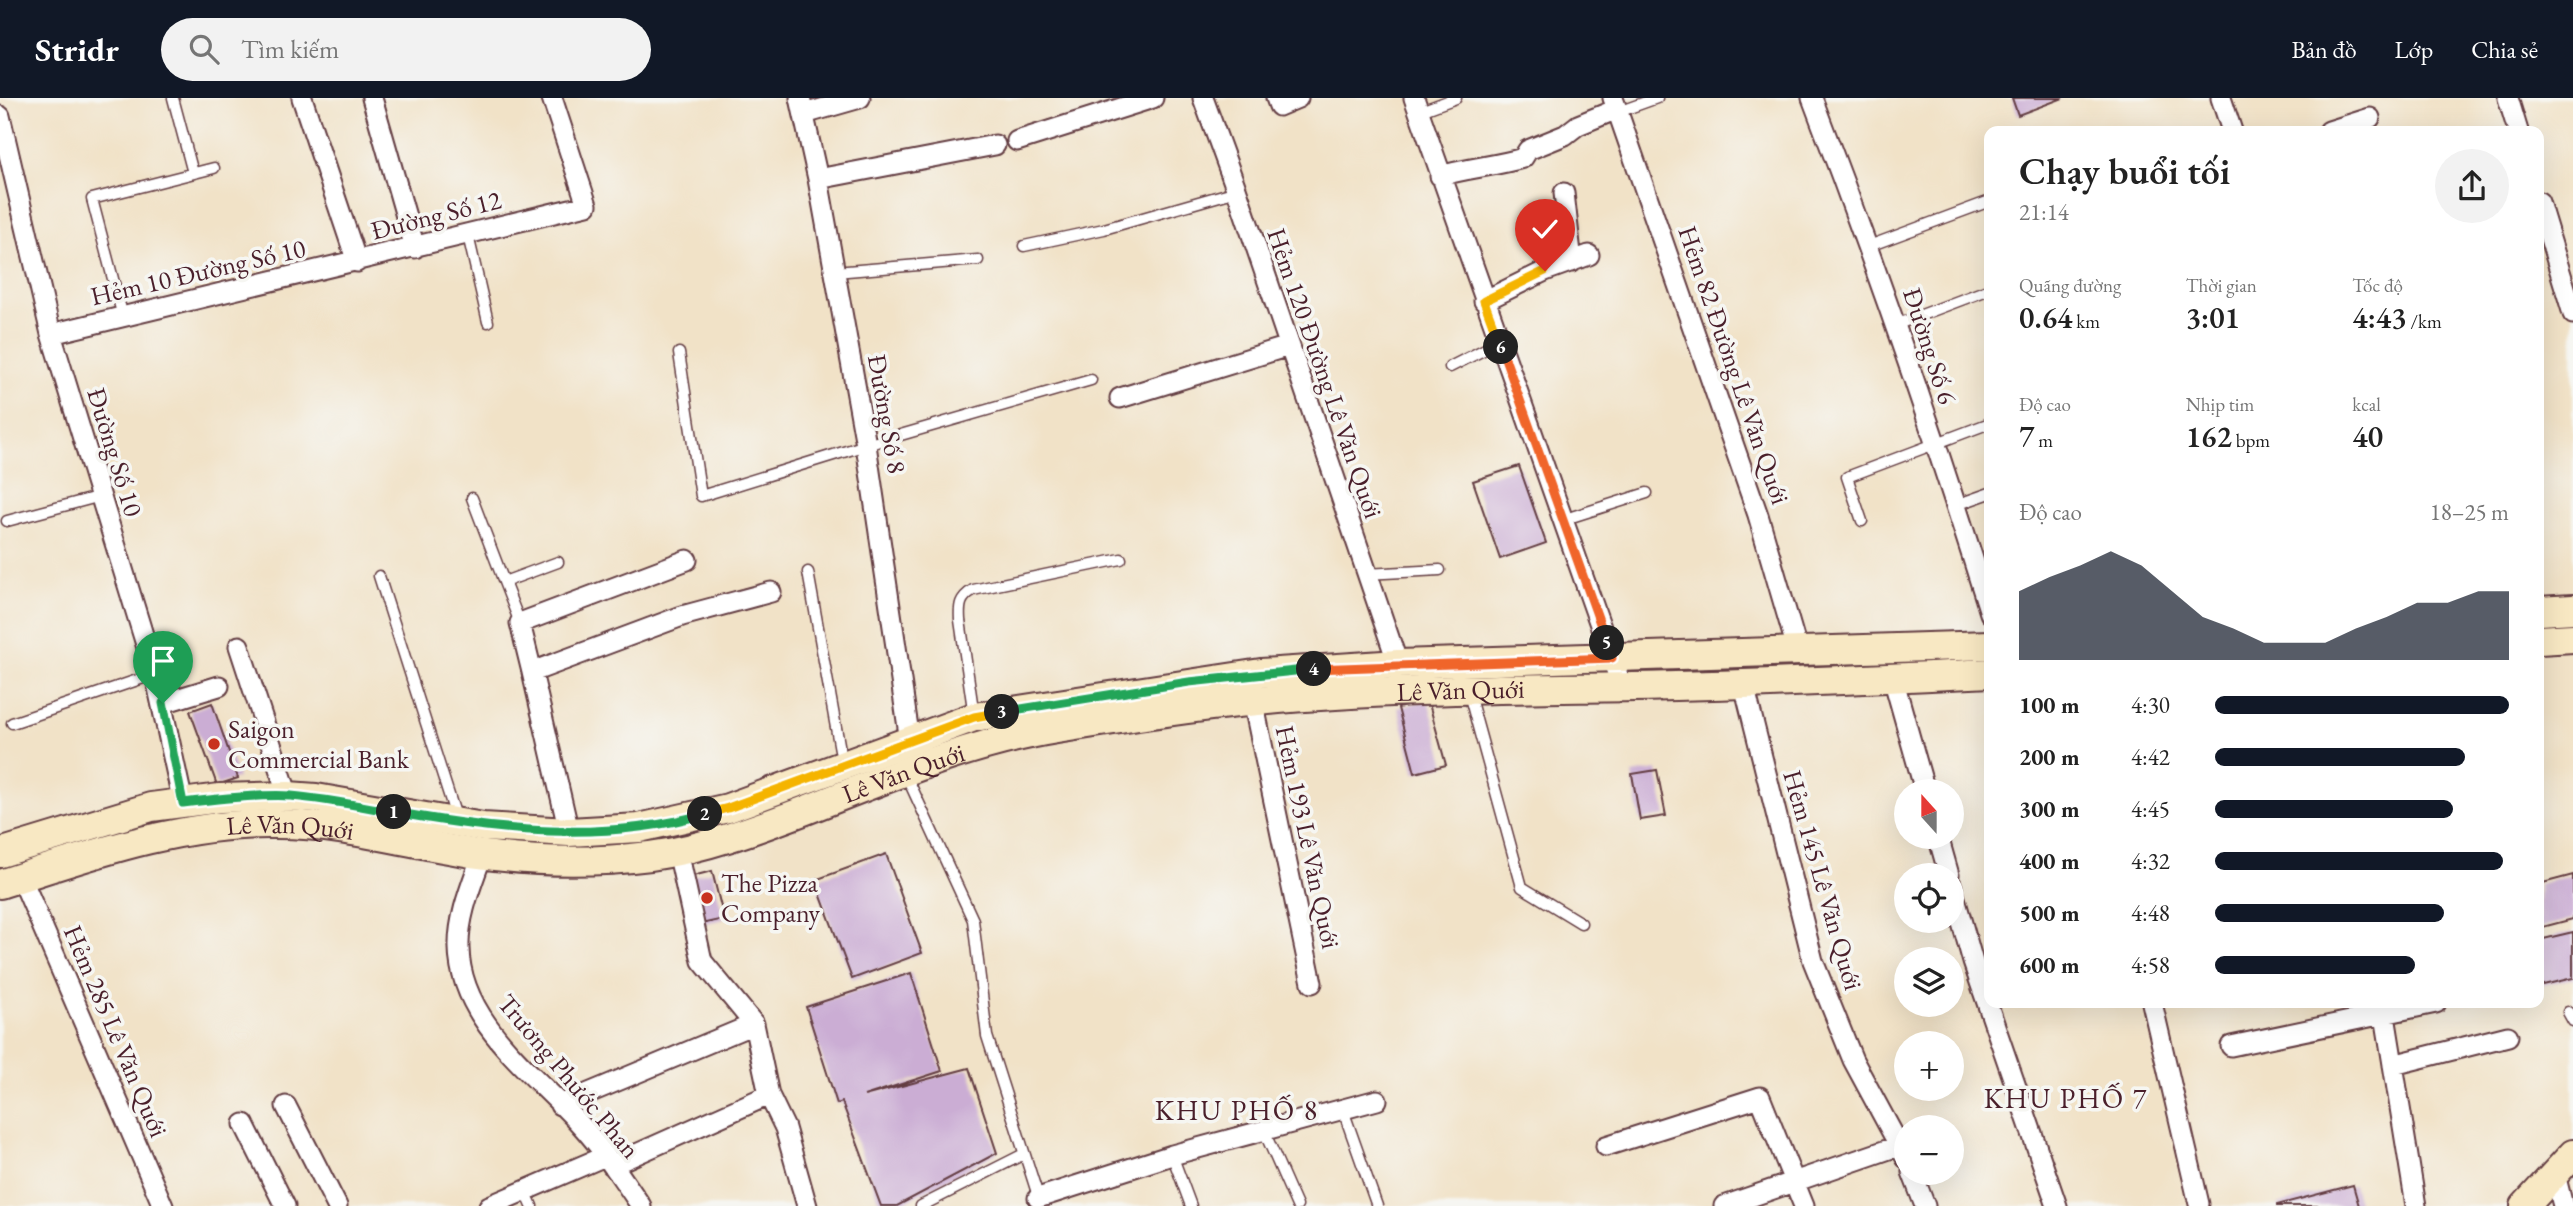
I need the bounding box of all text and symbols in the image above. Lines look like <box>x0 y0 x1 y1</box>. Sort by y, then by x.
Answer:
search box <box>161 18 651 81</box>
text: Stridr <box>35 28 119 71</box>
icon: search <box>185 30 223 68</box>
text: Tìm kiếm <box>241 32 339 66</box>
text: Bản đồ <box>2291 34 2357 65</box>
text: Lớp <box>2395 34 2433 65</box>
text: Chia sẻ <box>2471 34 2538 65</box>
text: Chạy buổi tối <box>2019 146 2230 195</box>
button: share <box>2435 149 2509 223</box>
street label: Đường Số 12 <box>367 182 505 248</box>
text: 21:14 <box>2019 197 2069 227</box>
pin <box>1515 199 1575 271</box>
icon: check <box>1526 210 1564 248</box>
street label: Hẻm 82 Đường Lê Văn Quới <box>1670 221 1798 509</box>
street label: Hẻm 120 Đường Lê Văn Quới <box>1259 223 1391 523</box>
street label: Hẻm 10 Đường Số 10 <box>87 231 309 313</box>
text: Quãng đường <box>2019 273 2121 298</box>
text: Thời gian <box>2186 273 2257 298</box>
text: Tốc độ <box>2352 273 2403 298</box>
street label: Đường Số 6 <box>1895 284 1965 408</box>
text: 0.64 <box>2019 298 2072 337</box>
text: 3:01 <box>2186 298 2240 337</box>
text: 4:43 <box>2352 298 2407 337</box>
text: km <box>2072 309 2100 334</box>
text: /km <box>2407 309 2442 334</box>
pin: 6 <box>1484 330 1518 364</box>
text: 6 <box>1495 334 1506 359</box>
street label: Đường Số 8 <box>860 352 914 476</box>
street label: Đường Số 10 <box>79 384 151 520</box>
text: Độ cao <box>2019 392 2071 417</box>
text: Nhịp tim <box>2186 392 2254 417</box>
text: kcal <box>2352 392 2381 417</box>
text: 7 <box>2019 417 2034 456</box>
text: 162 <box>2186 417 2232 456</box>
text: 40 <box>2352 417 2383 456</box>
text: m <box>2034 428 2053 453</box>
text: bpm <box>2232 428 2270 453</box>
text: Độ cao <box>2019 497 2082 527</box>
text: 18–25 m <box>2430 497 2509 527</box>
pin: 5 <box>1590 626 1624 660</box>
text: 5 <box>1601 630 1612 655</box>
pin <box>133 631 193 703</box>
icon: arrive <box>144 642 182 680</box>
pin: 4 <box>1296 652 1332 686</box>
text: 4 <box>1308 656 1319 681</box>
street label: Lê Văn Quới <box>1396 672 1525 709</box>
text: 100 m <box>2019 690 2080 720</box>
text: 4:30 <box>2131 690 2170 720</box>
pin: 3 <box>984 694 1020 730</box>
text: 3 <box>996 699 1007 724</box>
place label: Saigon Commercial Bank <box>228 712 410 776</box>
street label: Hẻm 193 Lê Văn Quới <box>1268 722 1348 952</box>
street label: Lê Văn Quới <box>837 735 969 811</box>
marker: Saigon Commercial Bank <box>206 736 222 752</box>
text: 200 m <box>2019 742 2080 772</box>
text: 4:42 <box>2131 742 2170 772</box>
street label: Hẻm 145 Lê Văn Quới <box>1775 766 1871 994</box>
north arrow <box>1894 779 1964 849</box>
map controls <box>1894 779 1964 1185</box>
pin: 1 <box>376 794 412 830</box>
text: 300 m <box>2019 794 2080 824</box>
text: 4:45 <box>2131 794 2170 824</box>
pin: 2 <box>688 796 722 832</box>
text: 1 <box>388 799 399 824</box>
text: 2 <box>699 801 710 826</box>
street label: Lê Văn Quới <box>225 807 356 848</box>
text: 400 m <box>2019 846 2080 876</box>
text: 4:32 <box>2131 846 2170 876</box>
button: locate <box>1894 863 1964 933</box>
place label: The Pizza Company <box>721 866 821 930</box>
marker: The Pizza Company <box>699 890 715 906</box>
text: 500 m <box>2019 898 2080 928</box>
text: 4:48 <box>2131 898 2170 928</box>
street label: Hẻm 285 Lê Văn Quới <box>56 920 176 1142</box>
button: layers <box>1894 947 1964 1017</box>
text: 600 m <box>2019 950 2080 980</box>
text: 4:58 <box>2131 950 2170 980</box>
street label: Trương Phước Phan <box>490 987 648 1165</box>
button: + <box>1894 1031 1964 1101</box>
district label: KHU PHỐ 7 <box>1984 1080 2148 1116</box>
district label: KHU PHỐ 8 <box>1155 1092 1319 1128</box>
button: − <box>1894 1115 1964 1185</box>

